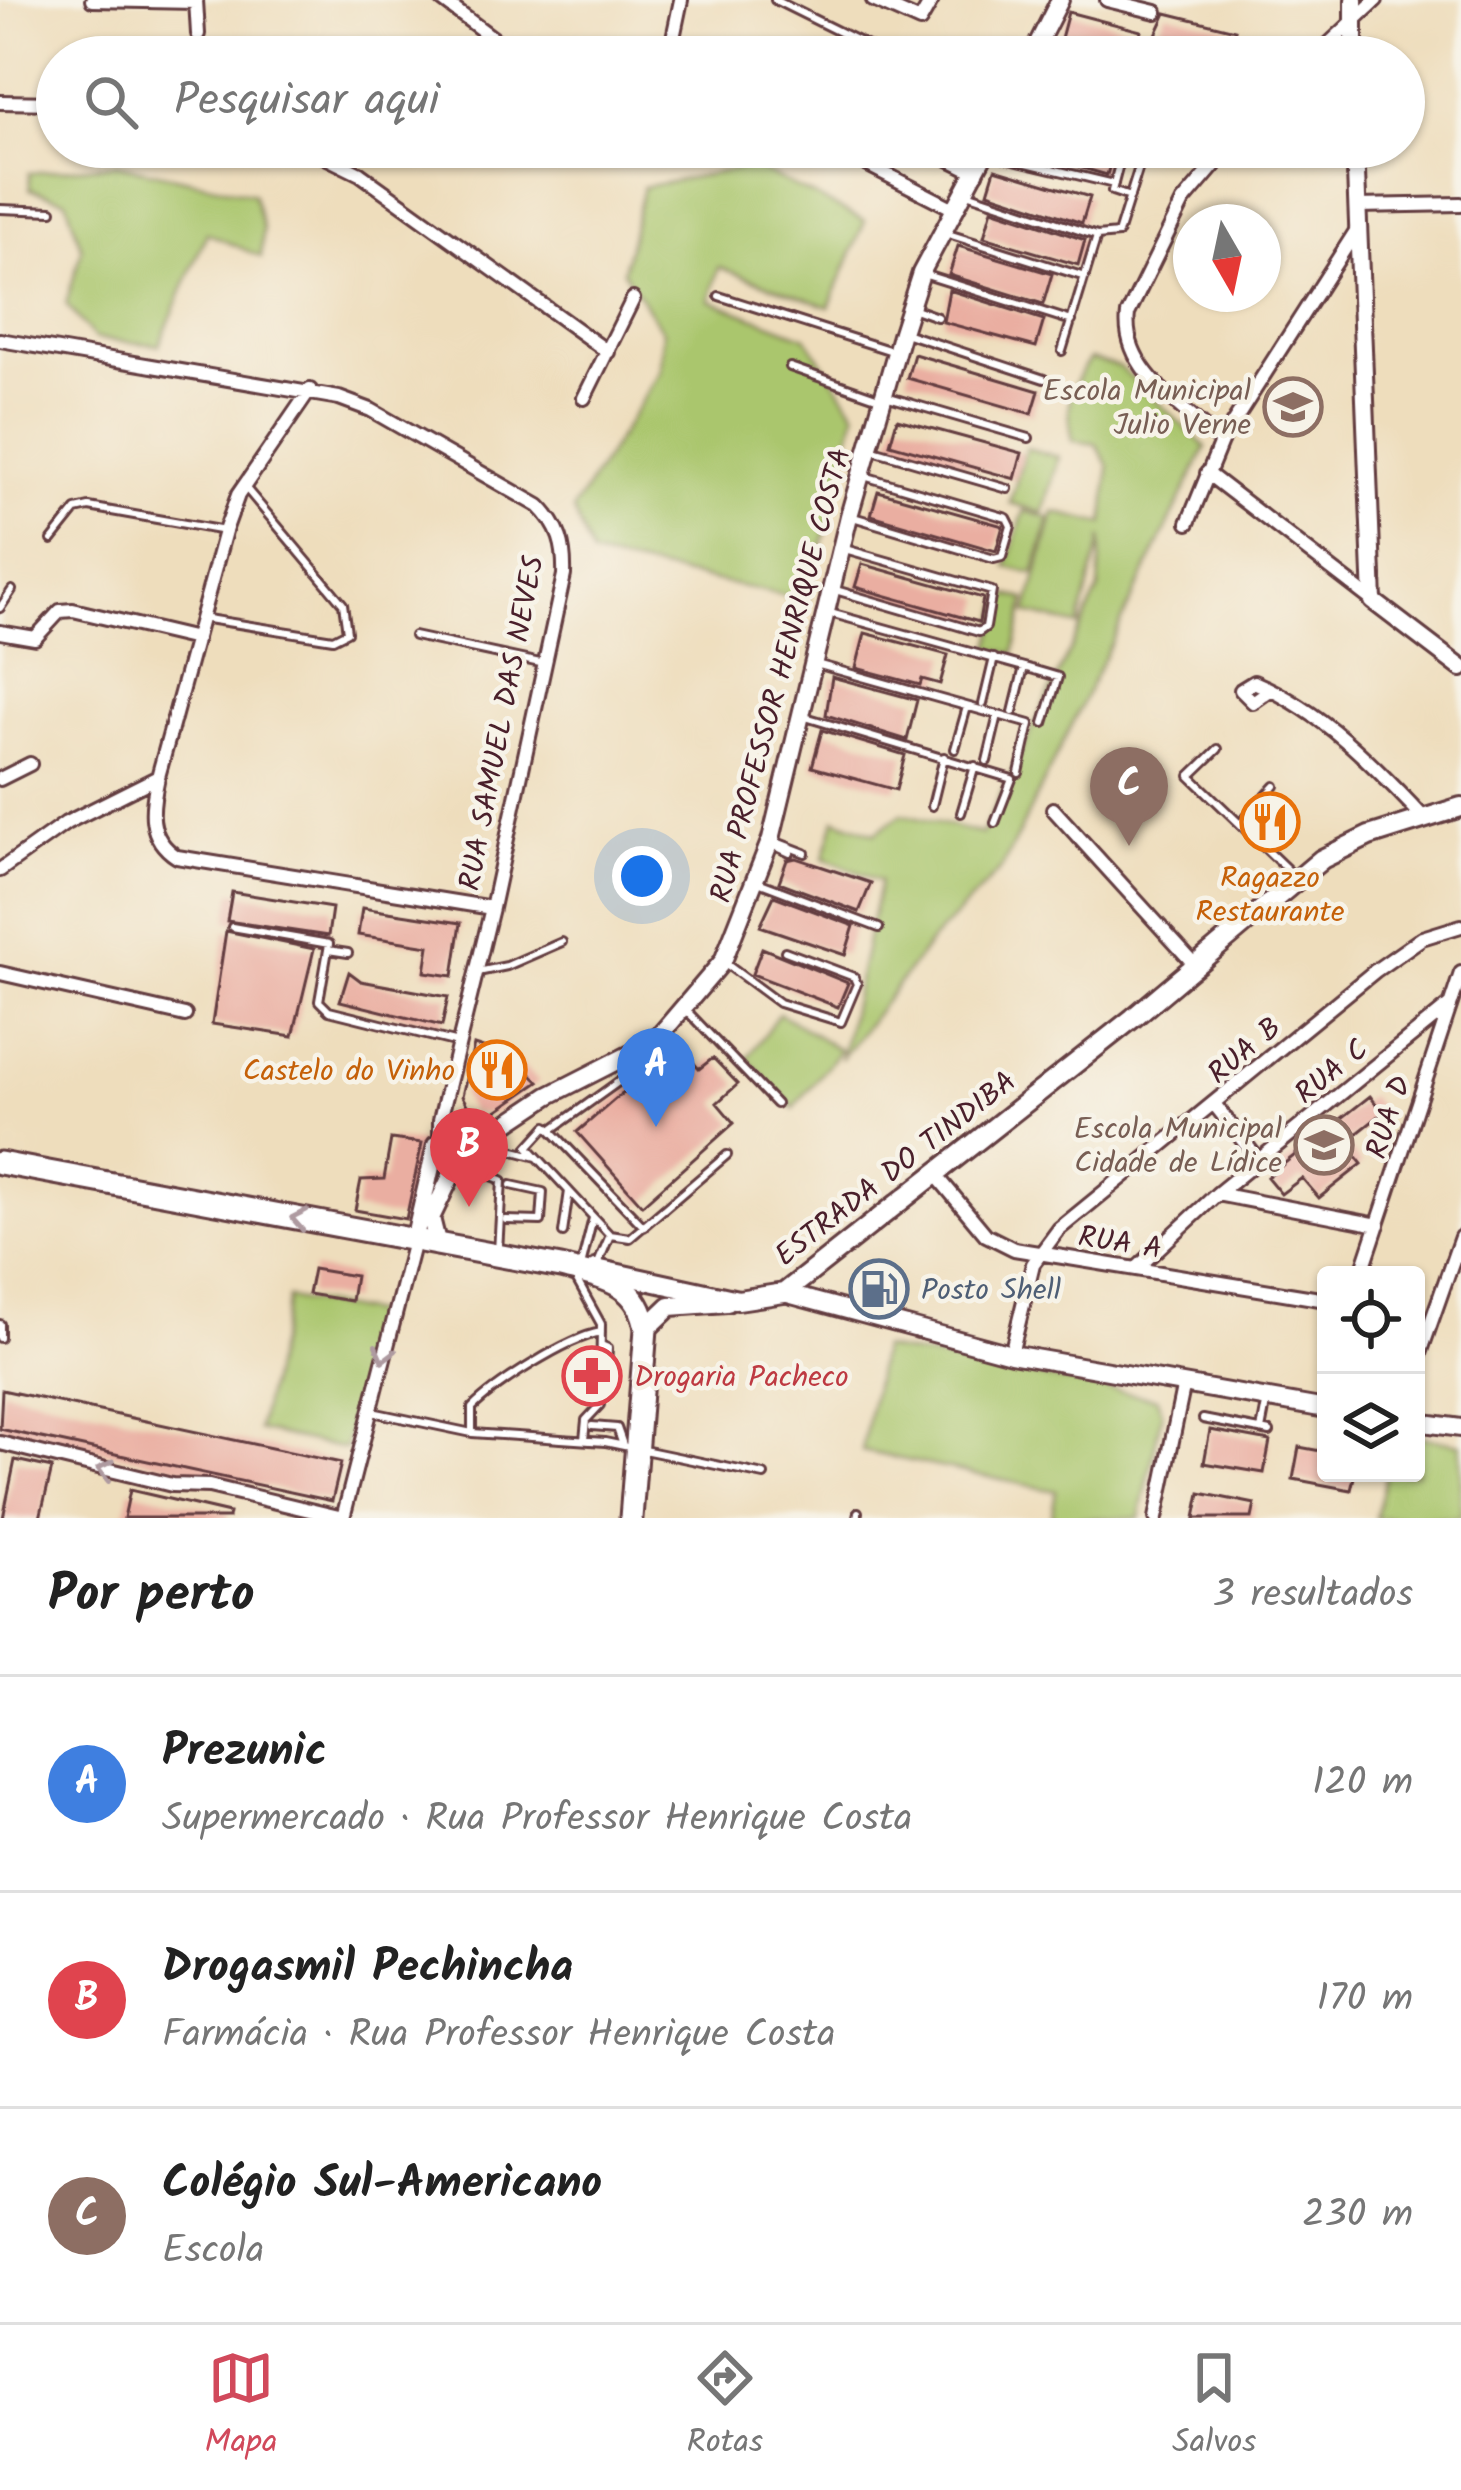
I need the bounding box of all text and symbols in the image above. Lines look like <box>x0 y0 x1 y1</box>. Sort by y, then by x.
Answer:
search box <box>36 36 1425 168</box>
text: Pesquisar aqui <box>174 66 440 138</box>
icon: search <box>78 69 144 135</box>
north arrow <box>1173 204 1281 312</box>
place label: Escola Municipal Julio Verne <box>1043 368 1251 450</box>
school or university icon: Escola Municipal Julio Verne <box>1262 376 1324 438</box>
street label: RUA PROFESSOR HENRIQUE COSTA <box>698 443 866 908</box>
street label: RUA SAMUEL DAS NEVES <box>447 552 559 895</box>
pin: C <box>1090 747 1168 846</box>
restaurant icon: Ragazzo Restaurante <box>1239 791 1301 853</box>
your location <box>612 846 672 906</box>
place label: Ragazzo Restaurante <box>1195 855 1345 937</box>
street label: RUA B <box>1197 1006 1293 1097</box>
pin: A <box>617 1028 695 1127</box>
street label: RUA C <box>1285 1028 1380 1118</box>
restaurant icon: Castelo do Vinho <box>466 1039 528 1101</box>
place label: Castelo do Vinho <box>243 1048 455 1096</box>
street label: ESTRADA DO TINDIBA <box>765 1059 1028 1280</box>
street label: RUA D <box>1354 1070 1426 1165</box>
place label: Escola Municipal Cidade de Lídice <box>1074 1106 1282 1188</box>
pin: B <box>430 1108 508 1207</box>
school or university icon: Escola Municipal Cidade de Lídice <box>1293 1114 1355 1176</box>
one-way arrow <box>290 1207 310 1233</box>
street label: RUA A <box>1074 1214 1165 1274</box>
fuel station icon: Posto Shell <box>848 1258 910 1320</box>
map controls <box>1317 1266 1425 1482</box>
button: locate <box>1317 1266 1425 1374</box>
place label: Posto Shell <box>921 1267 1061 1315</box>
one-way arrow <box>373 1344 398 1364</box>
pharmacy icon: Drogaria Pacheco <box>561 1345 623 1407</box>
place label: Drogaria Pacheco <box>634 1354 849 1402</box>
button: layers <box>1317 1374 1425 1482</box>
one-way arrow <box>96 1458 116 1483</box>
text: Por perto <box>48 1556 254 1637</box>
text: 3 resultados <box>1213 1565 1413 1627</box>
text: Prezunic <box>162 1717 327 1789</box>
text: A <box>75 1753 99 1815</box>
text: 120 m <box>1312 1753 1413 1815</box>
text: Supermercado · Rua Professor Henrique Costa <box>162 1789 912 1851</box>
text: Drogasmil Pechincha <box>162 1933 573 2005</box>
text: B <box>75 1969 99 2031</box>
text: 170 m <box>1317 1969 1413 2031</box>
text: Farmácia · Rua Professor Henrique Costa <box>162 2005 836 2067</box>
text: Colégio Sul-Americano <box>162 2149 602 2221</box>
text: C <box>75 2185 99 2247</box>
text: 230 m <box>1302 2185 1413 2247</box>
text: Escola <box>162 2221 264 2283</box>
tab: Mapa <box>205 2345 277 2470</box>
tab: Rotas <box>687 2345 763 2470</box>
tab: Salvos <box>1172 2345 1256 2470</box>

